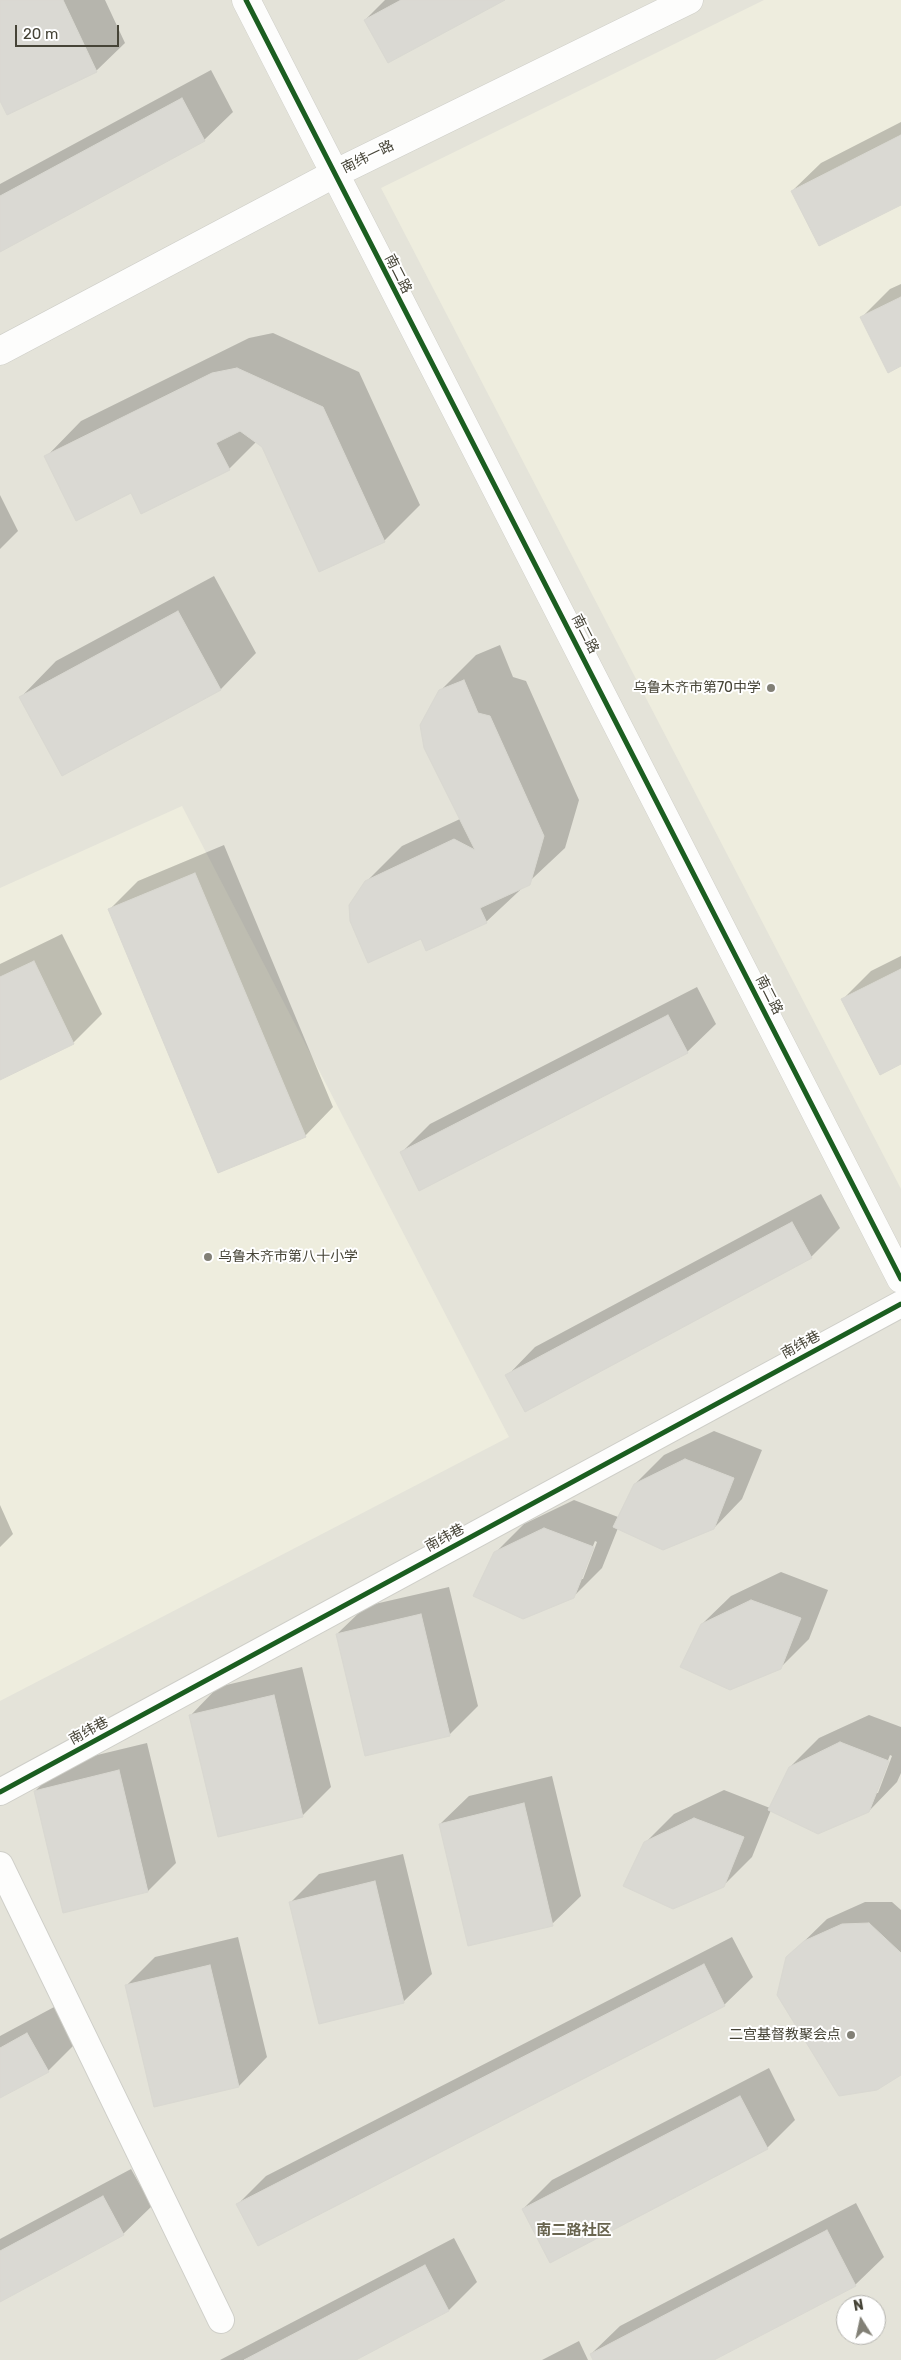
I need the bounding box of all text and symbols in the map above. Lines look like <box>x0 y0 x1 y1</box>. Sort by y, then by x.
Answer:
scale bar <box>18 15 121 47</box>
text: 20 m <box>23 25 58 43</box>
street label: 南纬一路 <box>339 137 397 177</box>
street label: 南二路 <box>381 251 415 297</box>
street label: 南二路 <box>568 611 602 657</box>
place label: 乌鲁木齐市第70中学 <box>633 680 761 696</box>
marker: 乌鲁木齐市第70中学 <box>765 682 777 694</box>
street label: 南二路 <box>752 972 786 1018</box>
place label: 乌鲁木齐市第八十小学 <box>218 1249 358 1265</box>
marker: 乌鲁木齐市第八十小学 <box>202 1251 214 1263</box>
street label: 南纬巷 <box>779 1328 823 1362</box>
street label: 南纬巷 <box>423 1521 467 1555</box>
street label: 南纬巷 <box>67 1714 111 1748</box>
place label: 二宫基督教聚会点 <box>729 2027 841 2043</box>
marker: 二宫基督教聚会点 <box>845 2029 857 2041</box>
district label: 南二路社区 <box>537 2222 611 2240</box>
north arrow <box>836 2295 886 2345</box>
text: N <box>852 2296 865 2315</box>

